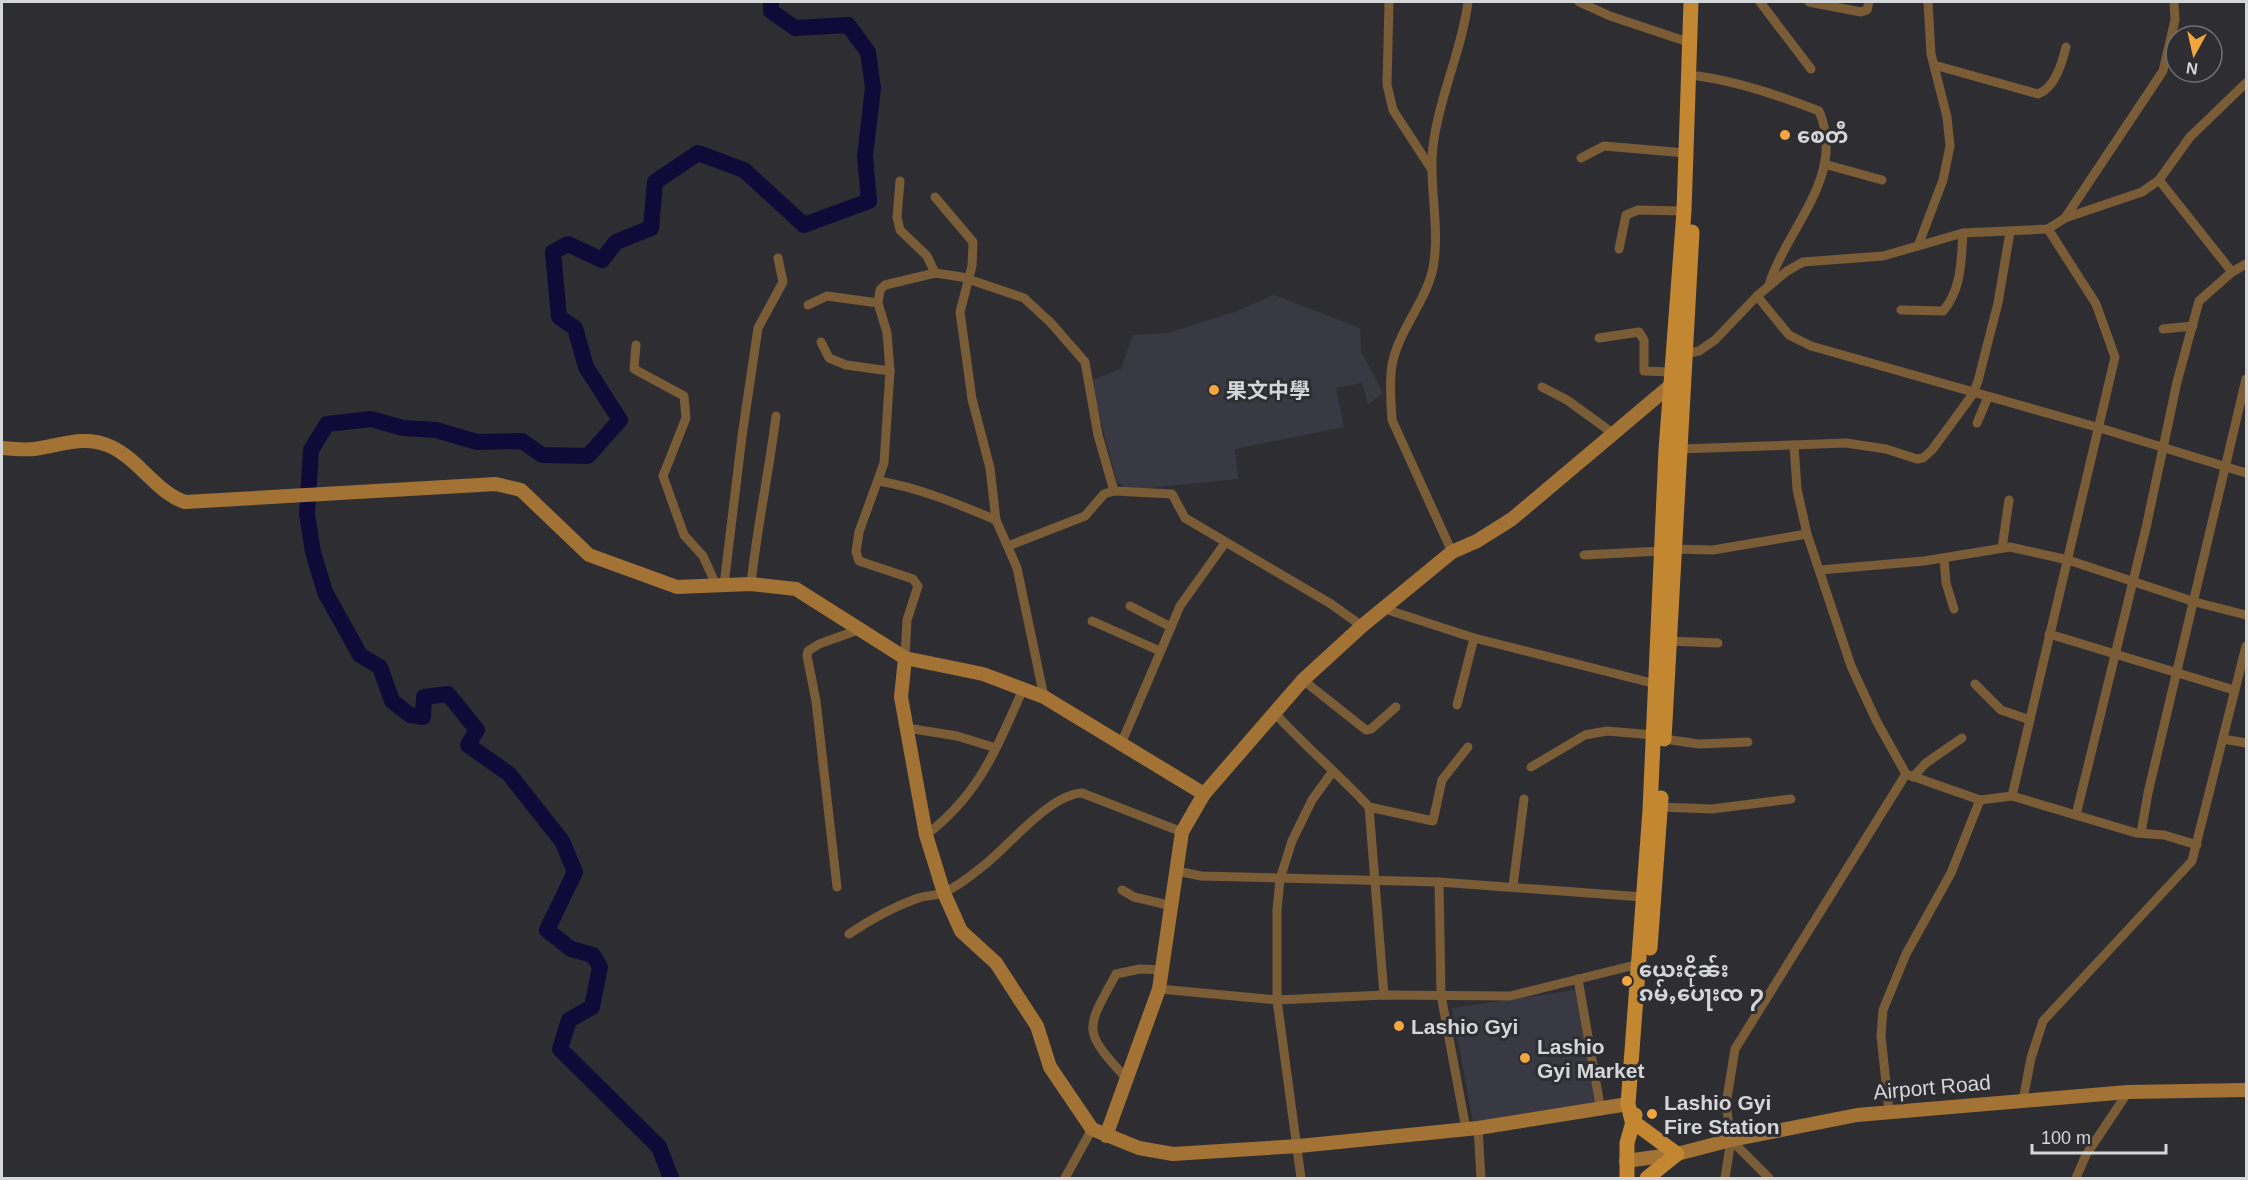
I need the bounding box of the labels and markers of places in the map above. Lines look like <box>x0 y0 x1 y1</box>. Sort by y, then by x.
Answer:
place label: စေတီ <box>1797 121 1848 147</box>
marker: စေတီ <box>1778 128 1792 142</box>
place label: 果文中學 <box>1226 379 1310 402</box>
marker: 果文中學 <box>1207 383 1221 397</box>
place label: ယေးငိုၼ်း ၵမ်ႇပေႃးၸ ႒ <box>1639 954 1764 1011</box>
marker: ယေးငိုၼ်း ၵမ်ႇပေႃးၸ ႒ <box>1620 974 1634 988</box>
place label: Lashio Gyi <box>1411 1015 1518 1038</box>
marker: Lashio Gyi <box>1392 1019 1406 1033</box>
place label: Lashio Gyi Market <box>1537 1035 1644 1082</box>
marker: Lashio Gyi Market <box>1518 1051 1532 1065</box>
place label: Lashio Gyi Fire Station <box>1664 1091 1780 1138</box>
marker: Lashio Gyi Fire Station <box>1645 1107 1659 1121</box>

